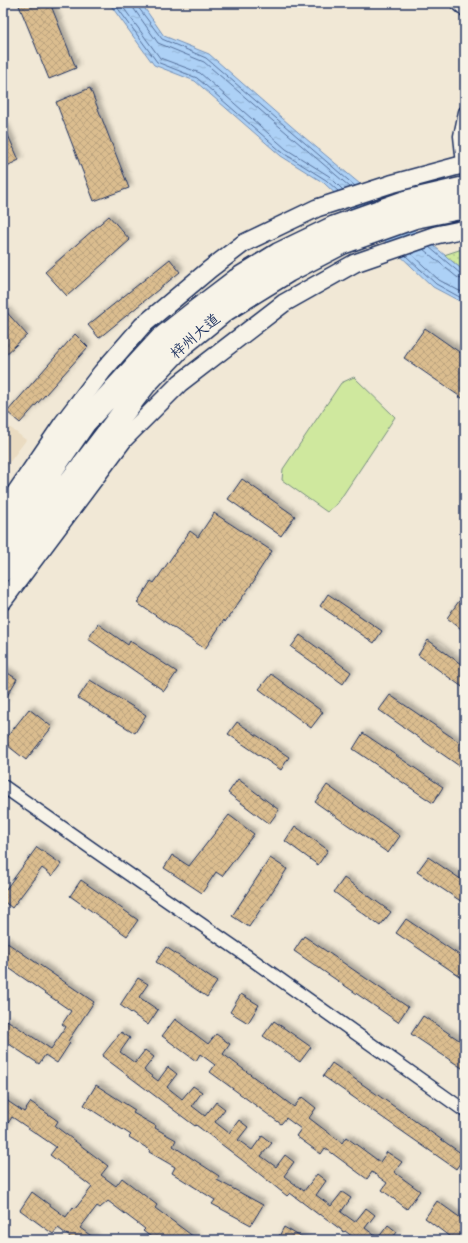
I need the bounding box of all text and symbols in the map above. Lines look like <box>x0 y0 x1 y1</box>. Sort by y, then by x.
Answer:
street label: 梓州大道 <box>164 307 226 365</box>

